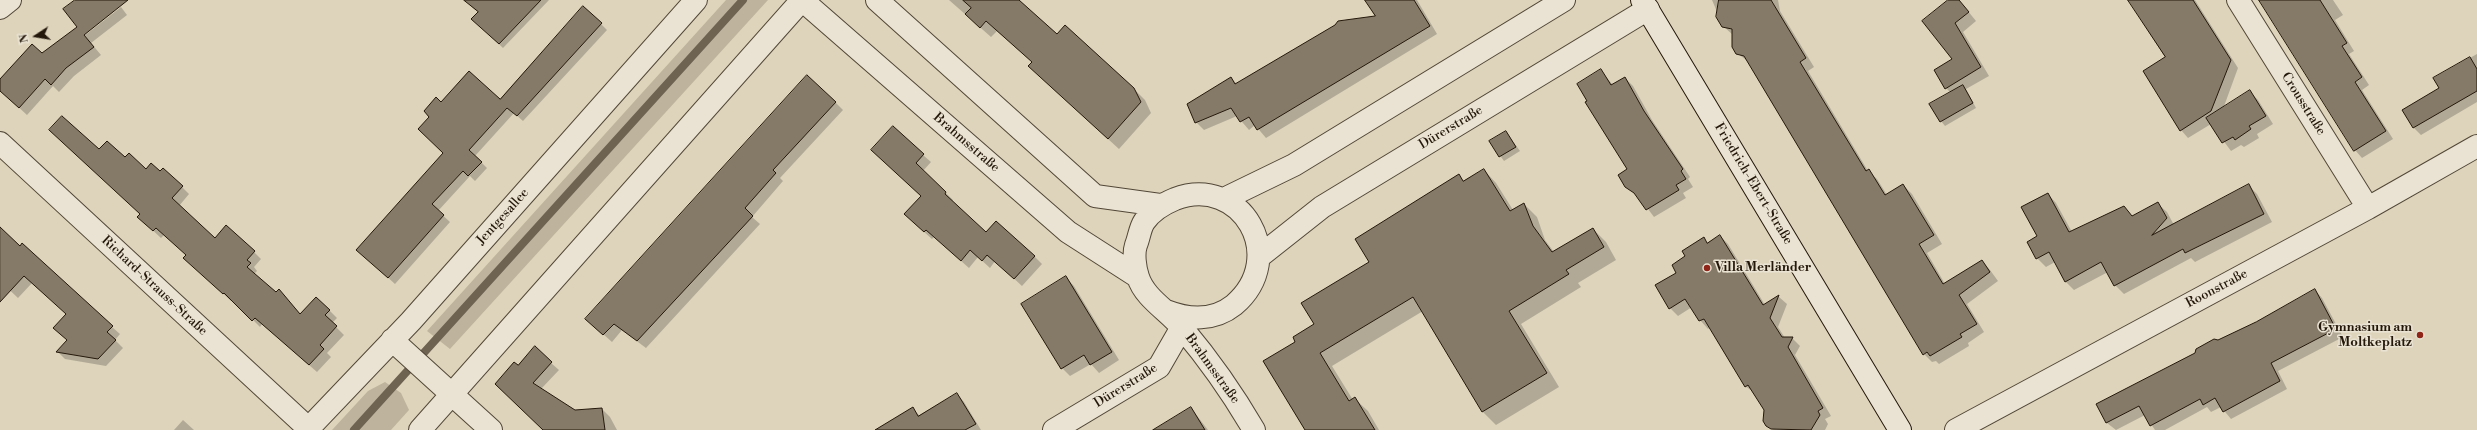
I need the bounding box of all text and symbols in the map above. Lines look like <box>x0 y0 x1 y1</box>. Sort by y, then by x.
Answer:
north arrow <box>16 16 56 56</box>
text: N <box>17 33 32 44</box>
street label: Crousstraße <box>2278 70 2328 138</box>
street label: Dürerstraße <box>1416 103 1486 153</box>
street label: Brahmsstraße <box>930 110 1002 176</box>
street label: Friedrich-Ebert-Straße <box>1710 120 1796 248</box>
street label: Jentgesallee <box>474 186 532 248</box>
street label: Richard-Strauss-Straße <box>98 233 210 339</box>
place label: Villa Merländer <box>1715 260 1811 276</box>
marker: Villa Merländer <box>1702 263 1712 273</box>
street label: Roonstraße <box>2183 266 2251 312</box>
place label: Gymnasium am Moltkeplatz <box>2318 320 2412 351</box>
marker: Gymnasium am Moltkeplatz <box>2415 330 2425 340</box>
street label: Brahmsstraße <box>1181 331 1243 407</box>
street label: Dürerstraße <box>1092 360 1160 412</box>

